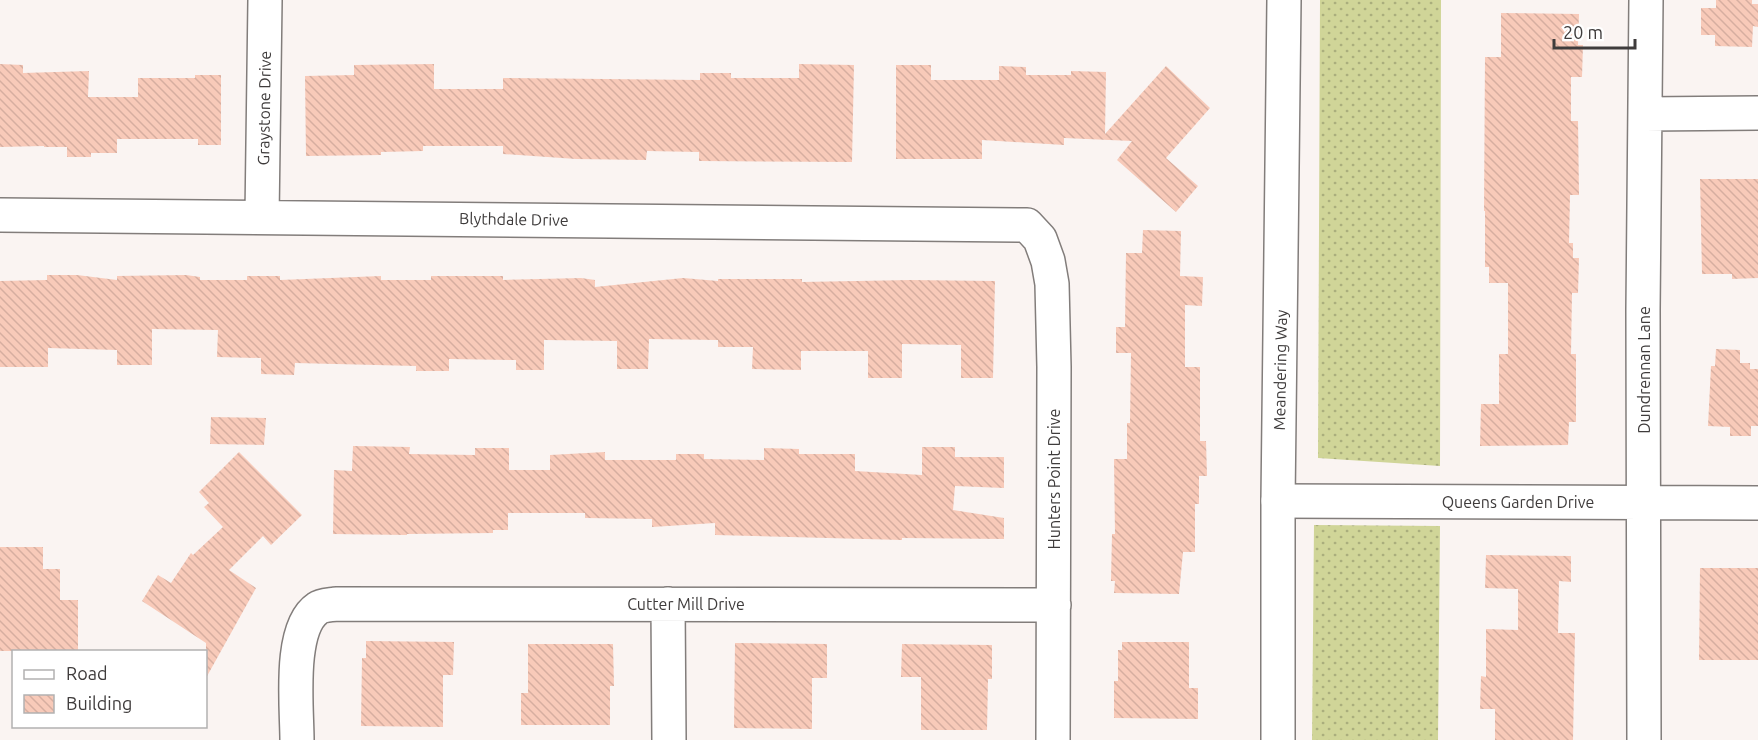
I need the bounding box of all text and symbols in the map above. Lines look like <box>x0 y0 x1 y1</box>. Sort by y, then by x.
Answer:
scale bar <box>1554 12 1635 50</box>
text: 20 m <box>1563 22 1603 42</box>
street label: Graystone Drive <box>254 51 274 165</box>
street label: Blythdale Drive <box>459 209 569 229</box>
street label: Dundrennan Lane <box>1635 306 1653 434</box>
street label: Meandering Way <box>1270 309 1290 430</box>
street label: Hunters Point Drive <box>1045 409 1063 549</box>
street label: Queens Garden Drive <box>1442 493 1594 511</box>
street label: Cutter Mill Drive <box>627 595 745 613</box>
legend <box>12 650 207 728</box>
text: Road <box>66 663 108 683</box>
text: Building <box>66 693 132 713</box>

